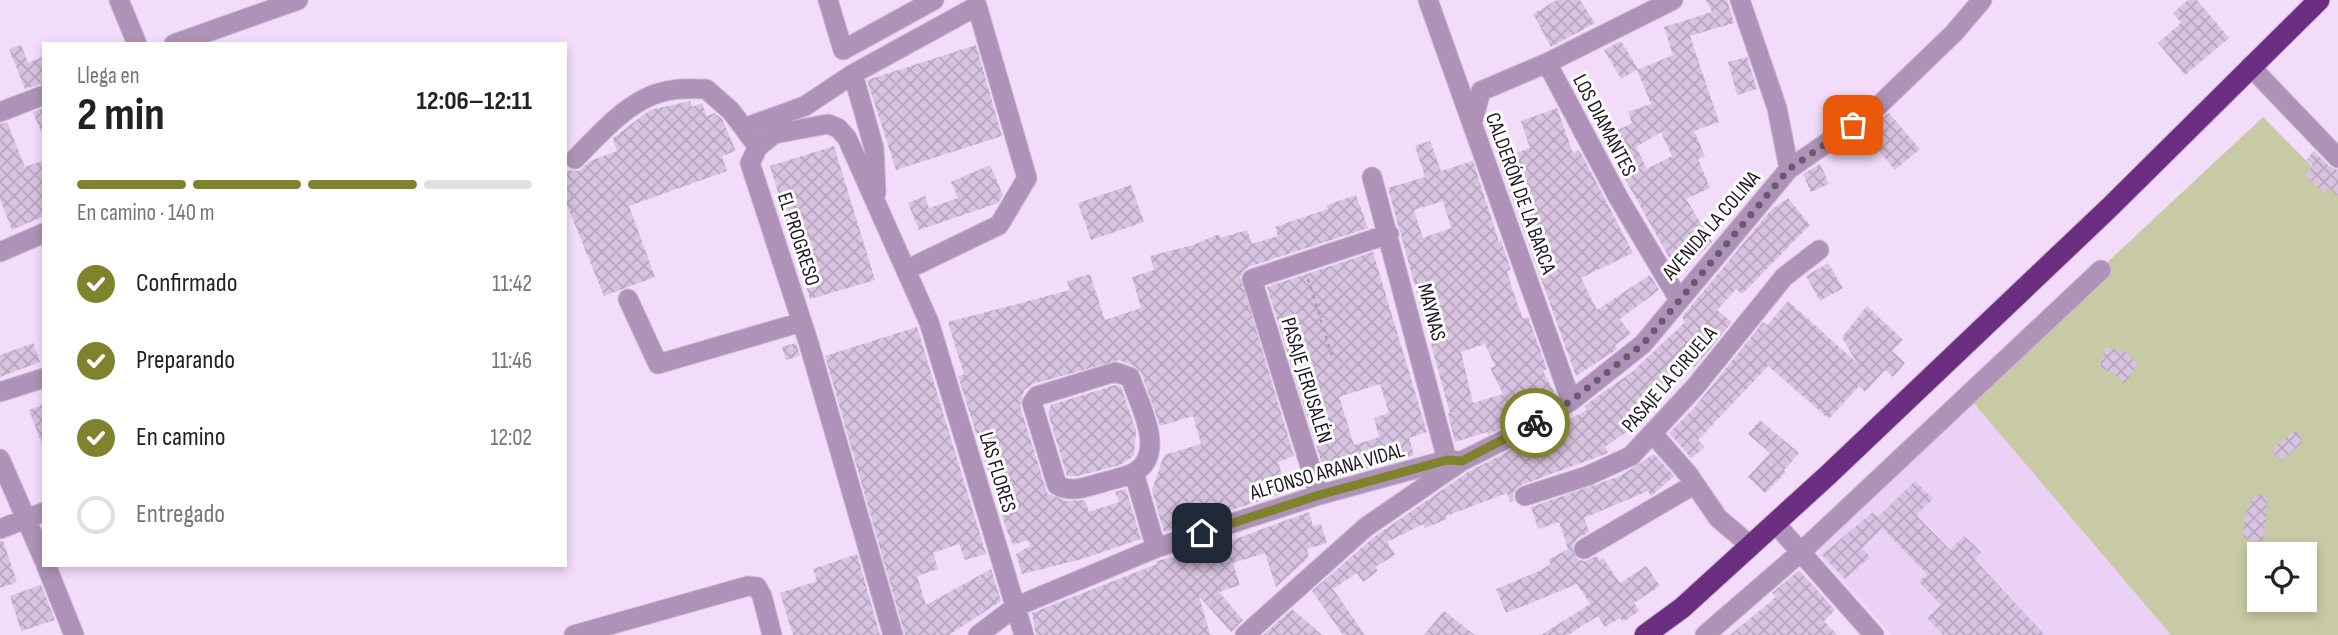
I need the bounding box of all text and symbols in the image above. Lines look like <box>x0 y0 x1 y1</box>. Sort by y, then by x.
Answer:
text: Llega en <box>77 62 140 90</box>
street label: LOS DIAMANTES <box>1567 70 1642 180</box>
text: 12:06–12:11 <box>417 86 532 117</box>
text: 2 min <box>77 88 165 143</box>
pin <box>1823 95 1883 155</box>
icon: bag <box>1834 106 1872 144</box>
street label: CALDERÓN DE LA BARCA <box>1480 109 1562 278</box>
street label: AVENIDA LA COLINA <box>1657 165 1766 286</box>
street label: EL PROGRESO <box>772 189 825 289</box>
text: En camino · 140 m <box>77 199 214 227</box>
icon: check <box>77 265 115 303</box>
text: Confirmado <box>136 268 237 299</box>
text: 11:42 <box>492 270 532 298</box>
street label: MAYNAS <box>1412 281 1451 343</box>
street label: PASAJE JERUSALÉN <box>1276 314 1337 446</box>
street label: PASAJE LA CIRUELA <box>1617 320 1723 437</box>
icon: check <box>77 342 115 380</box>
text: Preparando <box>136 345 235 376</box>
text: 11:46 <box>492 347 532 375</box>
courier <box>1500 388 1570 458</box>
icon: bike <box>1516 404 1554 442</box>
icon: check <box>77 419 115 457</box>
text: En camino <box>136 422 226 453</box>
text: 12:02 <box>490 424 532 452</box>
street label: LAS FLORES <box>973 429 1022 515</box>
street label: ALFONSO ARANA VIDAL <box>1246 437 1407 506</box>
text: Entregado <box>136 499 225 530</box>
pin <box>1172 503 1232 563</box>
icon: home <box>1183 514 1221 552</box>
map controls <box>2247 542 2317 612</box>
button: locate <box>2247 542 2317 612</box>

